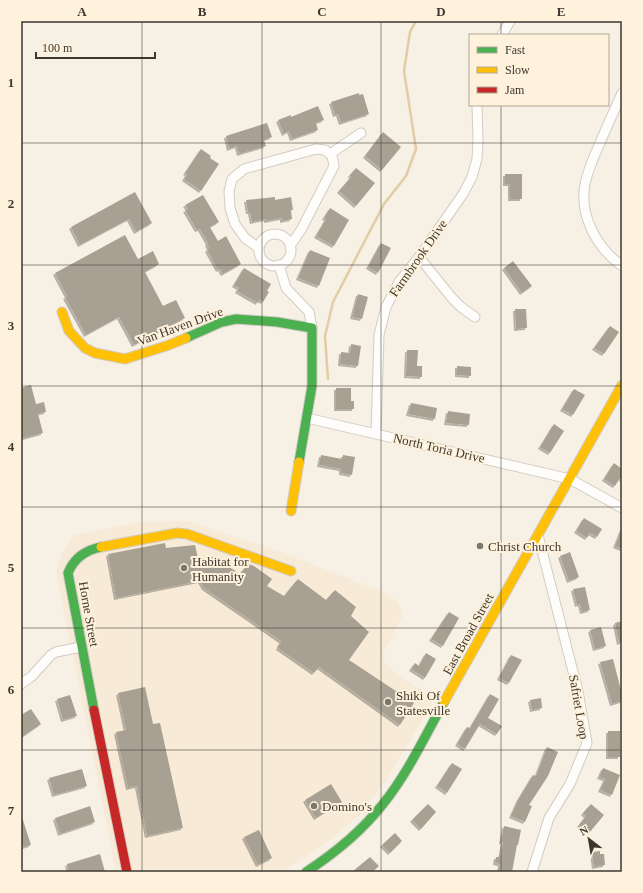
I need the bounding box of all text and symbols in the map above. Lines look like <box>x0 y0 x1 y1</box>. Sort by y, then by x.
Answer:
text: A <box>77 4 87 19</box>
text: B <box>198 4 207 19</box>
text: C <box>317 4 327 19</box>
text: D <box>436 4 446 19</box>
text: E <box>557 4 565 19</box>
scale bar <box>36 34 155 60</box>
legend <box>469 34 609 106</box>
text: 100 m <box>42 41 73 55</box>
text: Fast <box>505 43 526 57</box>
text: Slow <box>505 63 530 77</box>
text: 1 <box>8 75 14 90</box>
text: Jam <box>505 83 525 97</box>
text: 2 <box>8 196 14 211</box>
street label: Farmbrook Drive <box>386 216 450 299</box>
street label: Van Haven Drive <box>135 303 225 348</box>
text: 3 <box>8 318 15 333</box>
street label: North Toria Drive <box>392 430 486 466</box>
text: 4 <box>8 439 15 454</box>
place label: Christ Church <box>488 539 562 554</box>
marker: Christ Church <box>475 541 485 551</box>
place label: Habitat for Humanity <box>192 554 249 584</box>
text: 5 <box>8 560 15 575</box>
marker: Habitat for Humanity <box>179 563 189 573</box>
street label: Horne Street <box>76 580 102 648</box>
street label: East Broad Street <box>439 590 497 677</box>
street label: Safriet Loop <box>566 674 592 740</box>
text: 6 <box>8 682 15 697</box>
place label: Shiki Of Statesville <box>396 688 450 718</box>
marker: Shiki Of Statesville <box>383 697 393 707</box>
place label: Domino's <box>322 799 372 814</box>
marker: Domino's <box>309 801 319 811</box>
text: 7 <box>8 803 15 818</box>
north arrow <box>569 819 609 859</box>
text: N <box>577 823 590 838</box>

